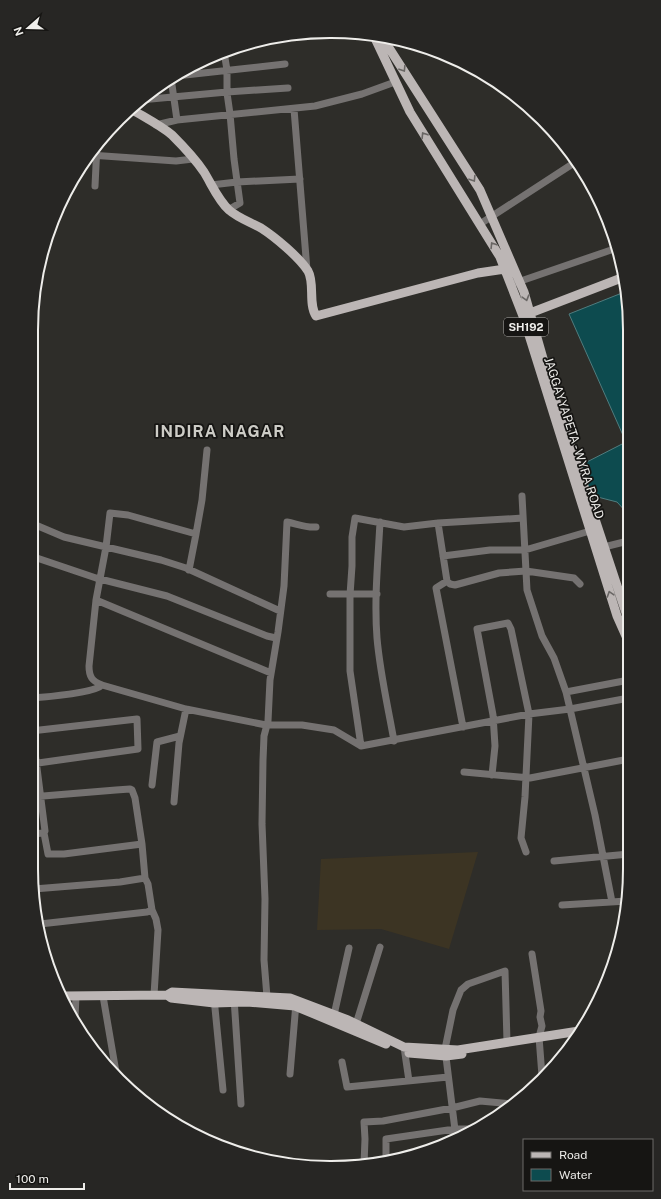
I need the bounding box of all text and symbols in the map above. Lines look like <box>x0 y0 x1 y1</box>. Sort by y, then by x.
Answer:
north arrow <box>8 8 48 48</box>
text: N <box>11 25 26 38</box>
one-way arrow <box>398 65 405 72</box>
one-way arrow <box>421 132 429 139</box>
one-way arrow <box>468 175 476 182</box>
one-way arrow <box>490 242 498 249</box>
one-way arrow <box>521 294 530 301</box>
road number: SH192 <box>504 318 548 336</box>
street label: JAGGAYYAPETA - WYRA ROAD <box>541 355 607 521</box>
district label: INDIRA NAGAR <box>155 422 285 441</box>
one-way arrow <box>606 590 615 597</box>
legend <box>523 1139 653 1191</box>
text: Road <box>559 1148 587 1162</box>
scale bar <box>10 1165 84 1191</box>
text: Water <box>559 1168 593 1182</box>
text: 100 m <box>16 1172 49 1186</box>

